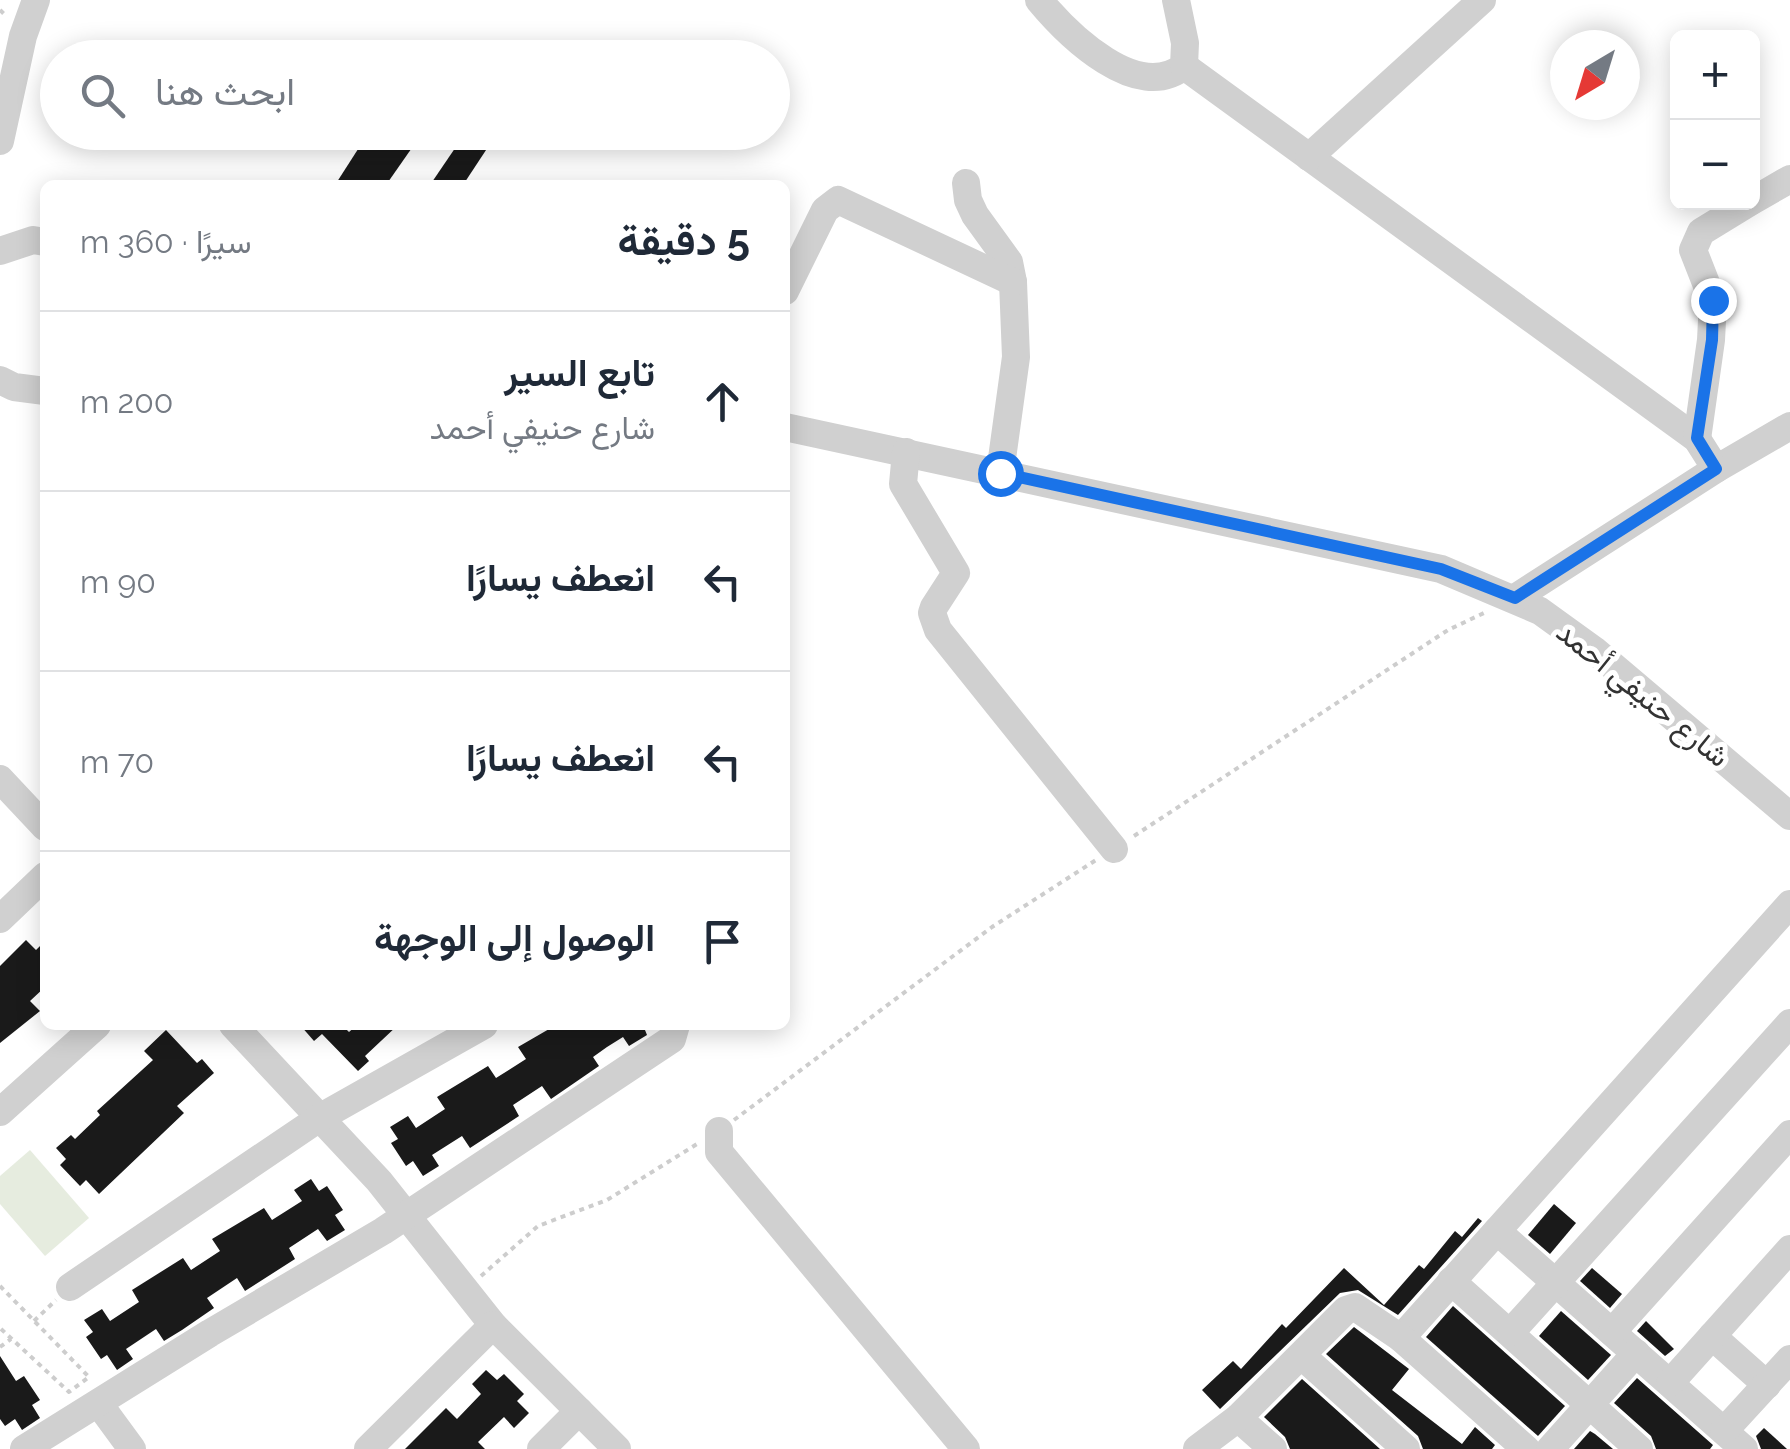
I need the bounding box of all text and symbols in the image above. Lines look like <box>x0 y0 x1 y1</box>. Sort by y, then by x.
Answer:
north arrow <box>1550 30 1640 120</box>
map controls <box>1670 30 1760 210</box>
button: + <box>1670 30 1760 120</box>
search box <box>40 40 790 150</box>
icon: search <box>75 68 130 123</box>
text: ابحث هنا <box>155 69 295 114</box>
button: − <box>1670 120 1760 210</box>
text: 5 دقيقة <box>618 216 750 265</box>
text: سيرًا · 360 m <box>80 223 251 260</box>
route end <box>1691 278 1737 324</box>
text: تابع السير <box>504 350 655 395</box>
icon: ahead <box>695 374 750 429</box>
text: 200 m <box>80 383 173 420</box>
text: شارع حنيفي أحمد <box>430 409 655 446</box>
route start <box>978 451 1024 497</box>
icon: left <box>695 554 750 609</box>
text: انعطف يسارًا <box>466 555 655 600</box>
text: 90 m <box>80 563 156 600</box>
street label: شارع حنيفي أحمد <box>1545 614 1736 780</box>
icon: left <box>695 734 750 789</box>
text: انعطف يسارًا <box>466 735 655 780</box>
text: 70 m <box>80 743 154 780</box>
icon: arrive <box>695 914 750 969</box>
text: الوصول إلى الوجهة <box>374 915 655 960</box>

